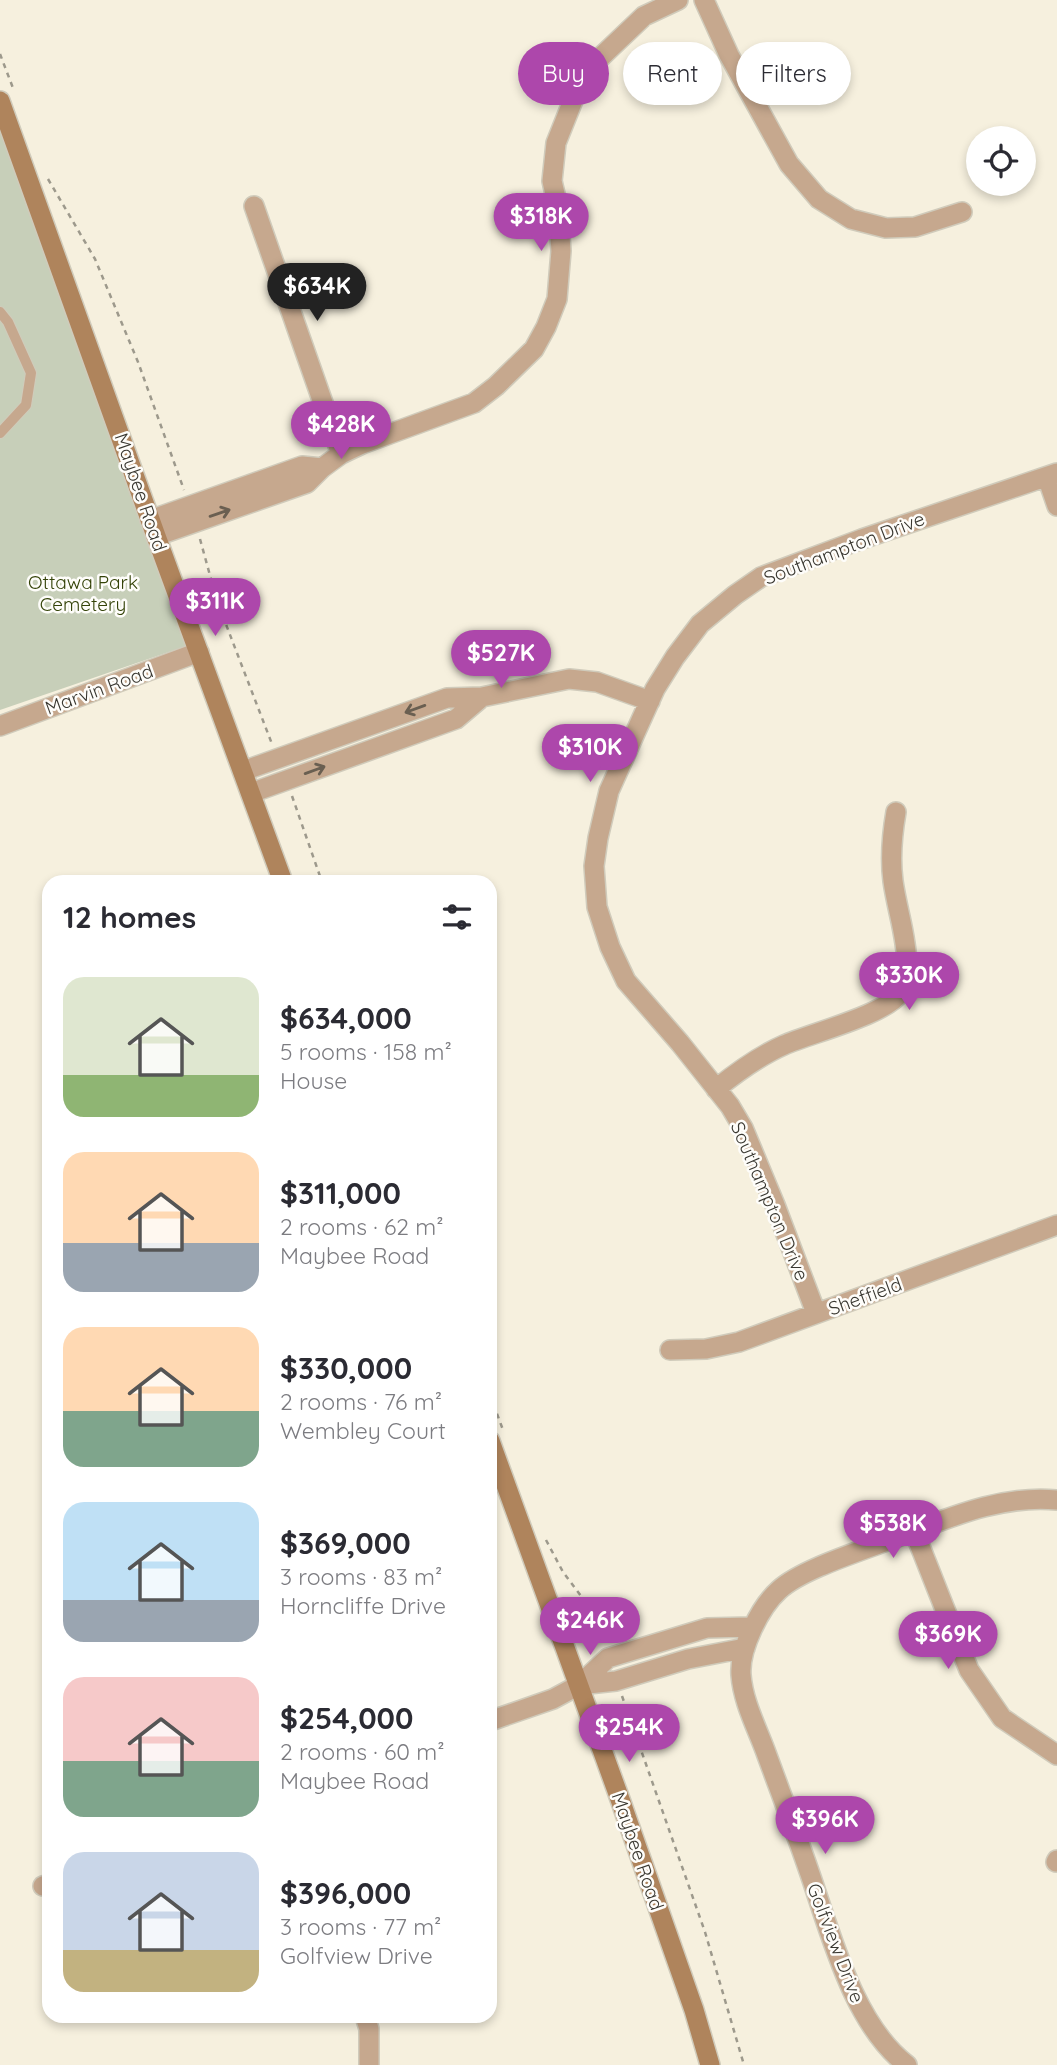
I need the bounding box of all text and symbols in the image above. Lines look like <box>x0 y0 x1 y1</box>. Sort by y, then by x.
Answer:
chip: Buy <box>518 42 609 105</box>
chip: Rent <box>623 42 722 105</box>
chip: Filters <box>736 42 851 105</box>
map controls <box>966 126 1036 196</box>
button: locate <box>966 126 1036 196</box>
pin: $318K <box>492 194 590 253</box>
text: $318K <box>510 201 572 230</box>
pin: $634K <box>268 264 366 323</box>
text: $634K <box>283 271 351 300</box>
pin: $428K <box>292 402 390 461</box>
text: $428K <box>307 409 375 438</box>
street label: Maybee Road <box>110 430 172 554</box>
one-way arrow <box>209 506 231 518</box>
street label: Southampton Drive <box>760 506 928 590</box>
park label: Ottawa Park Cemetery <box>28 570 138 616</box>
pin: $311K <box>166 578 264 638</box>
text: $311K <box>185 586 245 615</box>
pin: $527K <box>452 630 550 690</box>
text: $527K <box>467 638 535 667</box>
street label: Marvin Road <box>42 658 156 720</box>
one-way arrow <box>405 704 427 716</box>
pin: $310K <box>541 724 639 784</box>
text: $310K <box>558 732 622 761</box>
one-way arrow <box>304 763 326 775</box>
text: 12 homes <box>63 898 196 936</box>
icon: filters <box>438 898 476 936</box>
pin: $330K <box>860 953 958 1012</box>
text: $330K <box>875 960 943 989</box>
text: $634,000 <box>280 999 412 1037</box>
icon: home <box>119 1005 203 1089</box>
text: 5 rooms · 158 m² <box>280 1037 452 1066</box>
text: House <box>280 1066 347 1095</box>
street label: Southampton Drive <box>726 1118 814 1284</box>
text: $311,000 <box>280 1174 401 1212</box>
icon: home <box>119 1180 203 1264</box>
text: 2 rooms · 62 m² <box>280 1212 444 1241</box>
text: Maybee Road <box>280 1241 429 1270</box>
street label: Sheffield <box>825 1272 905 1320</box>
text: $330,000 <box>280 1349 412 1387</box>
icon: home <box>119 1355 203 1439</box>
text: 2 rooms · 76 m² <box>280 1387 442 1416</box>
text: Wembley Court <box>280 1416 446 1445</box>
pin: $538K <box>844 1500 942 1560</box>
text: $538K <box>860 1508 927 1537</box>
text: $369,000 <box>280 1524 411 1562</box>
icon: home <box>119 1530 203 1614</box>
text: 3 rooms · 83 m² <box>280 1562 442 1591</box>
text: Horncliffe Drive <box>280 1591 446 1620</box>
pin: $246K <box>541 1598 639 1657</box>
text: $246K <box>556 1605 624 1634</box>
pin: $369K <box>899 1612 997 1671</box>
text: $369K <box>915 1619 981 1648</box>
text: $254,000 <box>280 1699 413 1737</box>
pin: $254K <box>580 1704 678 1764</box>
icon: home <box>119 1705 203 1789</box>
text: $254K <box>595 1712 663 1741</box>
text: 2 rooms · 60 m² <box>280 1737 445 1766</box>
text: Maybee Road <box>280 1766 429 1795</box>
street label: Maybee Road <box>607 1789 669 1913</box>
pin: $396K <box>776 1797 874 1856</box>
text: $396K <box>792 1804 858 1833</box>
text: $396,000 <box>280 1874 411 1912</box>
icon: home <box>119 1880 203 1964</box>
street label: Golfview Drive <box>802 1880 870 2006</box>
text: 3 rooms · 77 m² <box>280 1912 441 1941</box>
text: Golfview Drive <box>280 1941 433 1970</box>

